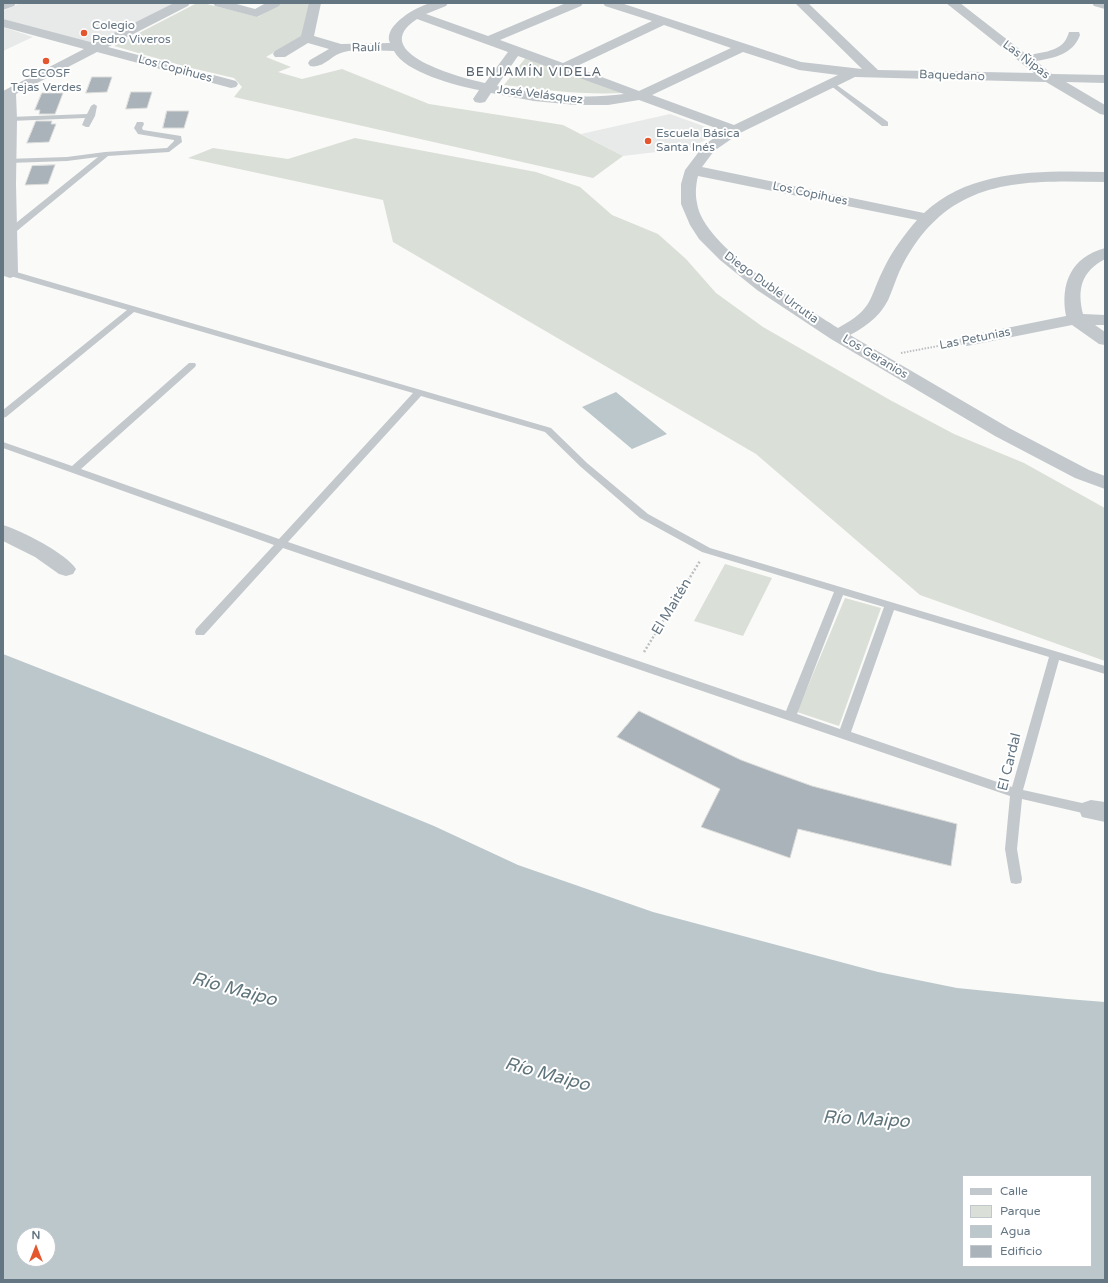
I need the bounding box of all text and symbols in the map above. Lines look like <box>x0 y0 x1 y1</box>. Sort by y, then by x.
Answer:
place label: Colegio Pedro Viveros <box>92 19 171 47</box>
marker: Colegio Pedro Viveros <box>79 28 89 38</box>
street label: Las Ñipas <box>1000 38 1052 82</box>
street label: Raulí <box>352 41 380 55</box>
street label: Los Copihues <box>136 52 214 86</box>
marker: CECOSF Tejas Verdes <box>41 56 51 66</box>
district label: BENJAMÍN VIDELA <box>466 65 602 81</box>
place label: CECOSF Tejas Verdes <box>10 67 82 95</box>
street label: Baquedano <box>919 68 985 84</box>
street label: José Velásquez <box>496 83 584 107</box>
place label: Escuela Básica Santa Inés <box>656 127 740 155</box>
marker: Escuela Básica Santa Inés <box>643 136 653 146</box>
street label: Los Copihues <box>771 179 849 209</box>
street label: Diego Dublé Urrutia <box>721 249 821 327</box>
street label: Las Petunias <box>938 325 1012 353</box>
street label: Los Geranios <box>840 332 910 382</box>
street label: El Maitén <box>649 576 695 638</box>
street label: El Cardal <box>995 731 1025 793</box>
water label: Río Maipo <box>189 968 279 1012</box>
water label: Río Maipo <box>502 1053 592 1097</box>
water label: Río Maipo <box>822 1107 910 1133</box>
legend <box>962 1175 1092 1267</box>
text: Calle <box>1000 1184 1028 1198</box>
text: Parque <box>1000 1204 1041 1218</box>
text: Agua <box>1000 1224 1030 1238</box>
north arrow <box>16 1227 56 1267</box>
text: N <box>32 1229 40 1242</box>
text: Edificio <box>1000 1244 1042 1258</box>

